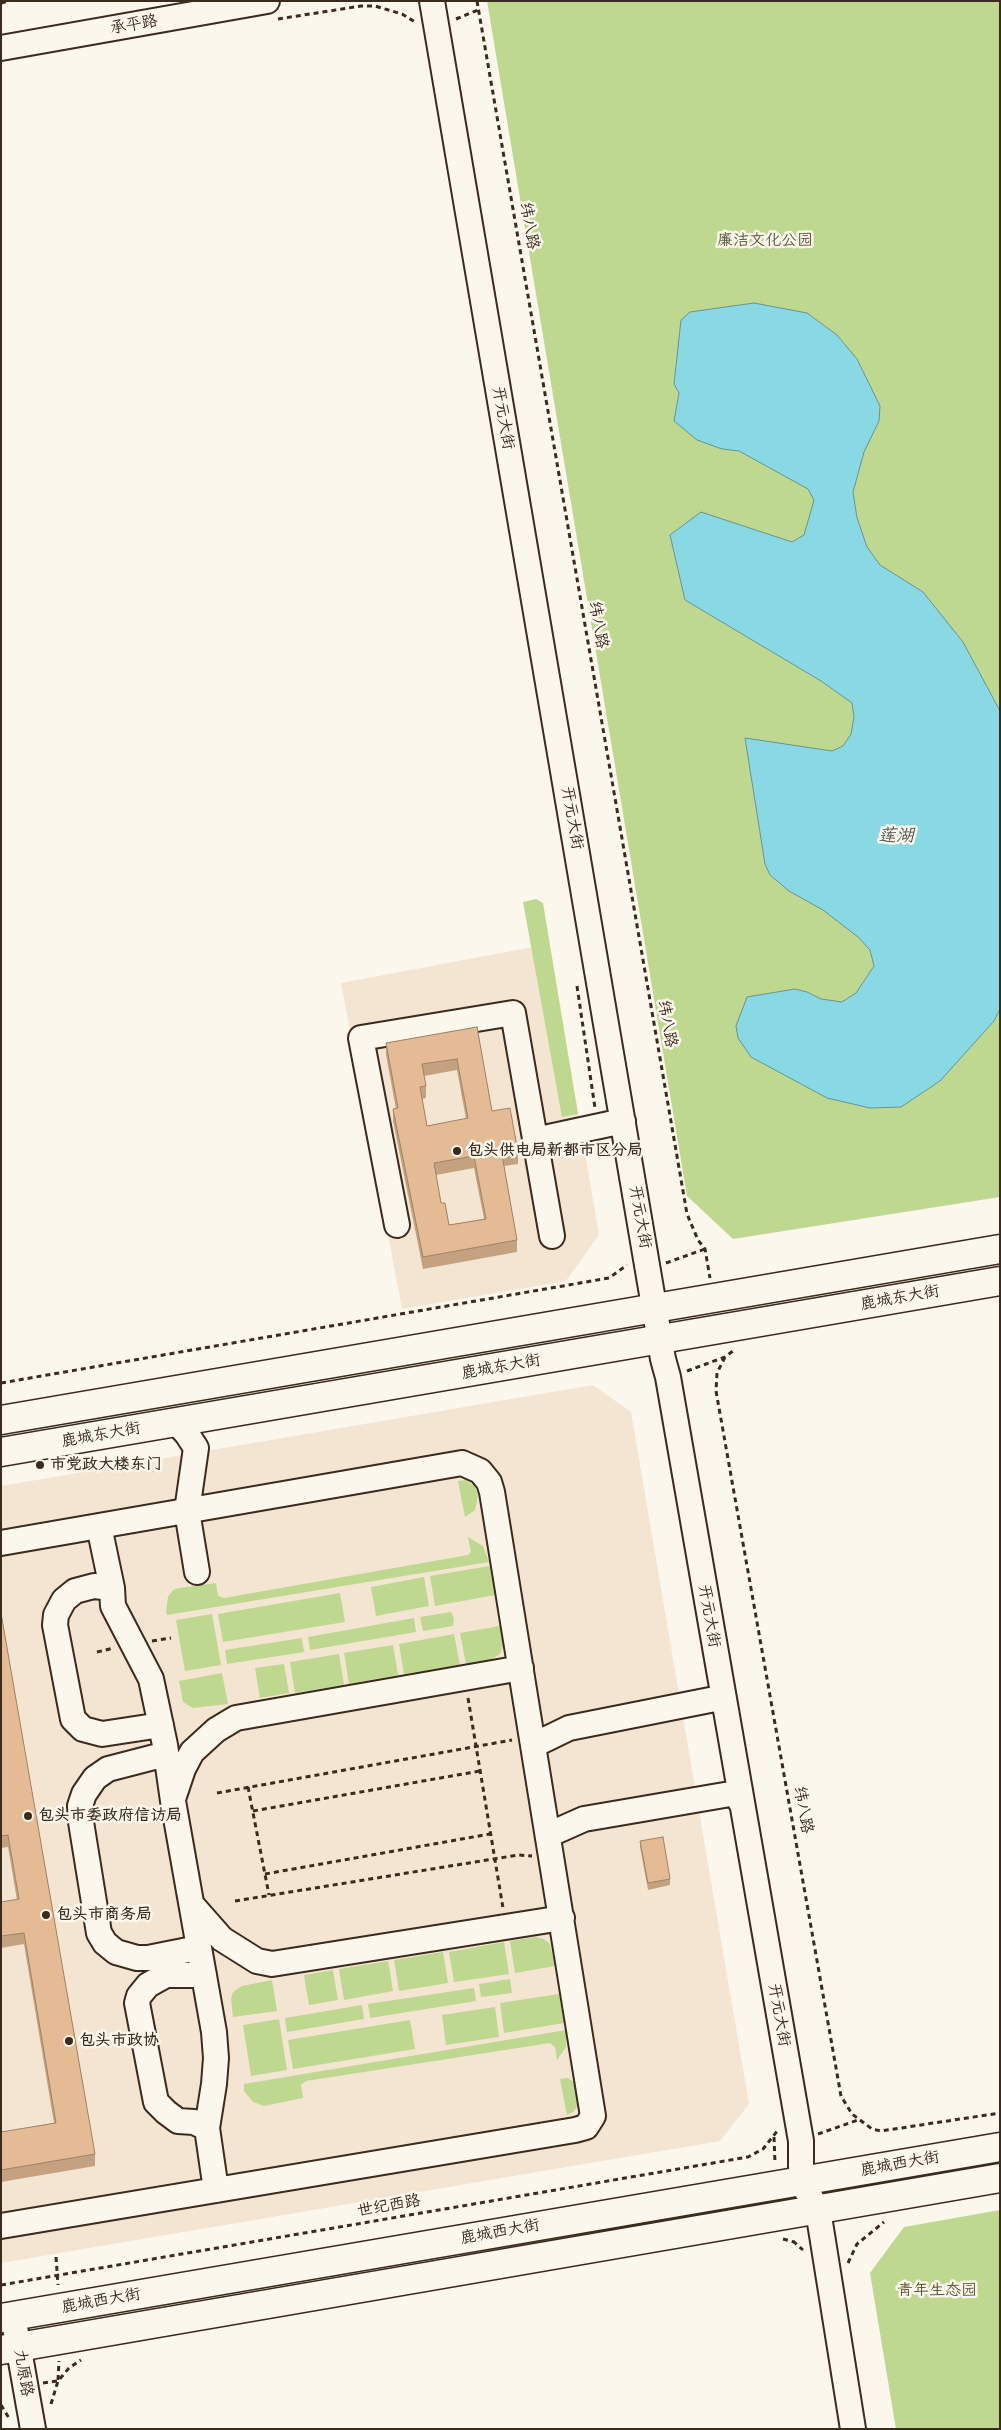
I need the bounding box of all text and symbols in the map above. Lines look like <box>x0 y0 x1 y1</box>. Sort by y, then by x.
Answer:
street label: 承平路 <box>109 11 159 39</box>
street label: 纬八路 <box>515 201 543 251</box>
park label: 廉洁文化公园 <box>717 231 813 251</box>
street label: 开元大街 <box>488 385 518 451</box>
street label: 纬八路 <box>584 600 612 650</box>
street label: 开元大街 <box>557 785 587 851</box>
water label: 莲湖 <box>878 825 914 847</box>
street label: 纬八路 <box>653 999 681 1049</box>
place label: 包头供电局新都市区分局 <box>467 1141 643 1161</box>
marker: 包头供电局新都市区分局 <box>451 1145 463 1157</box>
street label: 开元大街 <box>625 1184 655 1250</box>
street label: 鹿城东大街 <box>859 1282 941 1314</box>
street label: 鹿城东大街 <box>460 1351 542 1383</box>
street label: 鹿城东大街 <box>60 1419 142 1451</box>
place label: 市党政大楼东门 <box>50 1455 162 1475</box>
marker: 市党政大楼东门 <box>34 1459 46 1471</box>
street label: 开元大街 <box>694 1583 724 1649</box>
street label: 纬八路 <box>789 1785 817 1835</box>
place label: 包头市委政府信访局 <box>38 1806 182 1826</box>
marker: 包头市委政府信访局 <box>22 1810 34 1822</box>
place label: 包头市商务局 <box>56 1905 152 1925</box>
marker: 包头市商务局 <box>40 1909 52 1921</box>
street label: 开元大街 <box>764 1982 794 2048</box>
place label: 包头市政协 <box>79 2031 159 2051</box>
marker: 包头市政协 <box>63 2035 75 2047</box>
street label: 鹿城西大街 <box>859 2148 941 2180</box>
street label: 世纪西路 <box>356 2191 422 2221</box>
street label: 鹿城西大街 <box>459 2216 541 2248</box>
park label: 青年生态园 <box>897 2281 977 2301</box>
street label: 鹿城西大街 <box>60 2285 142 2317</box>
street label: 九原路 <box>9 2348 37 2398</box>

